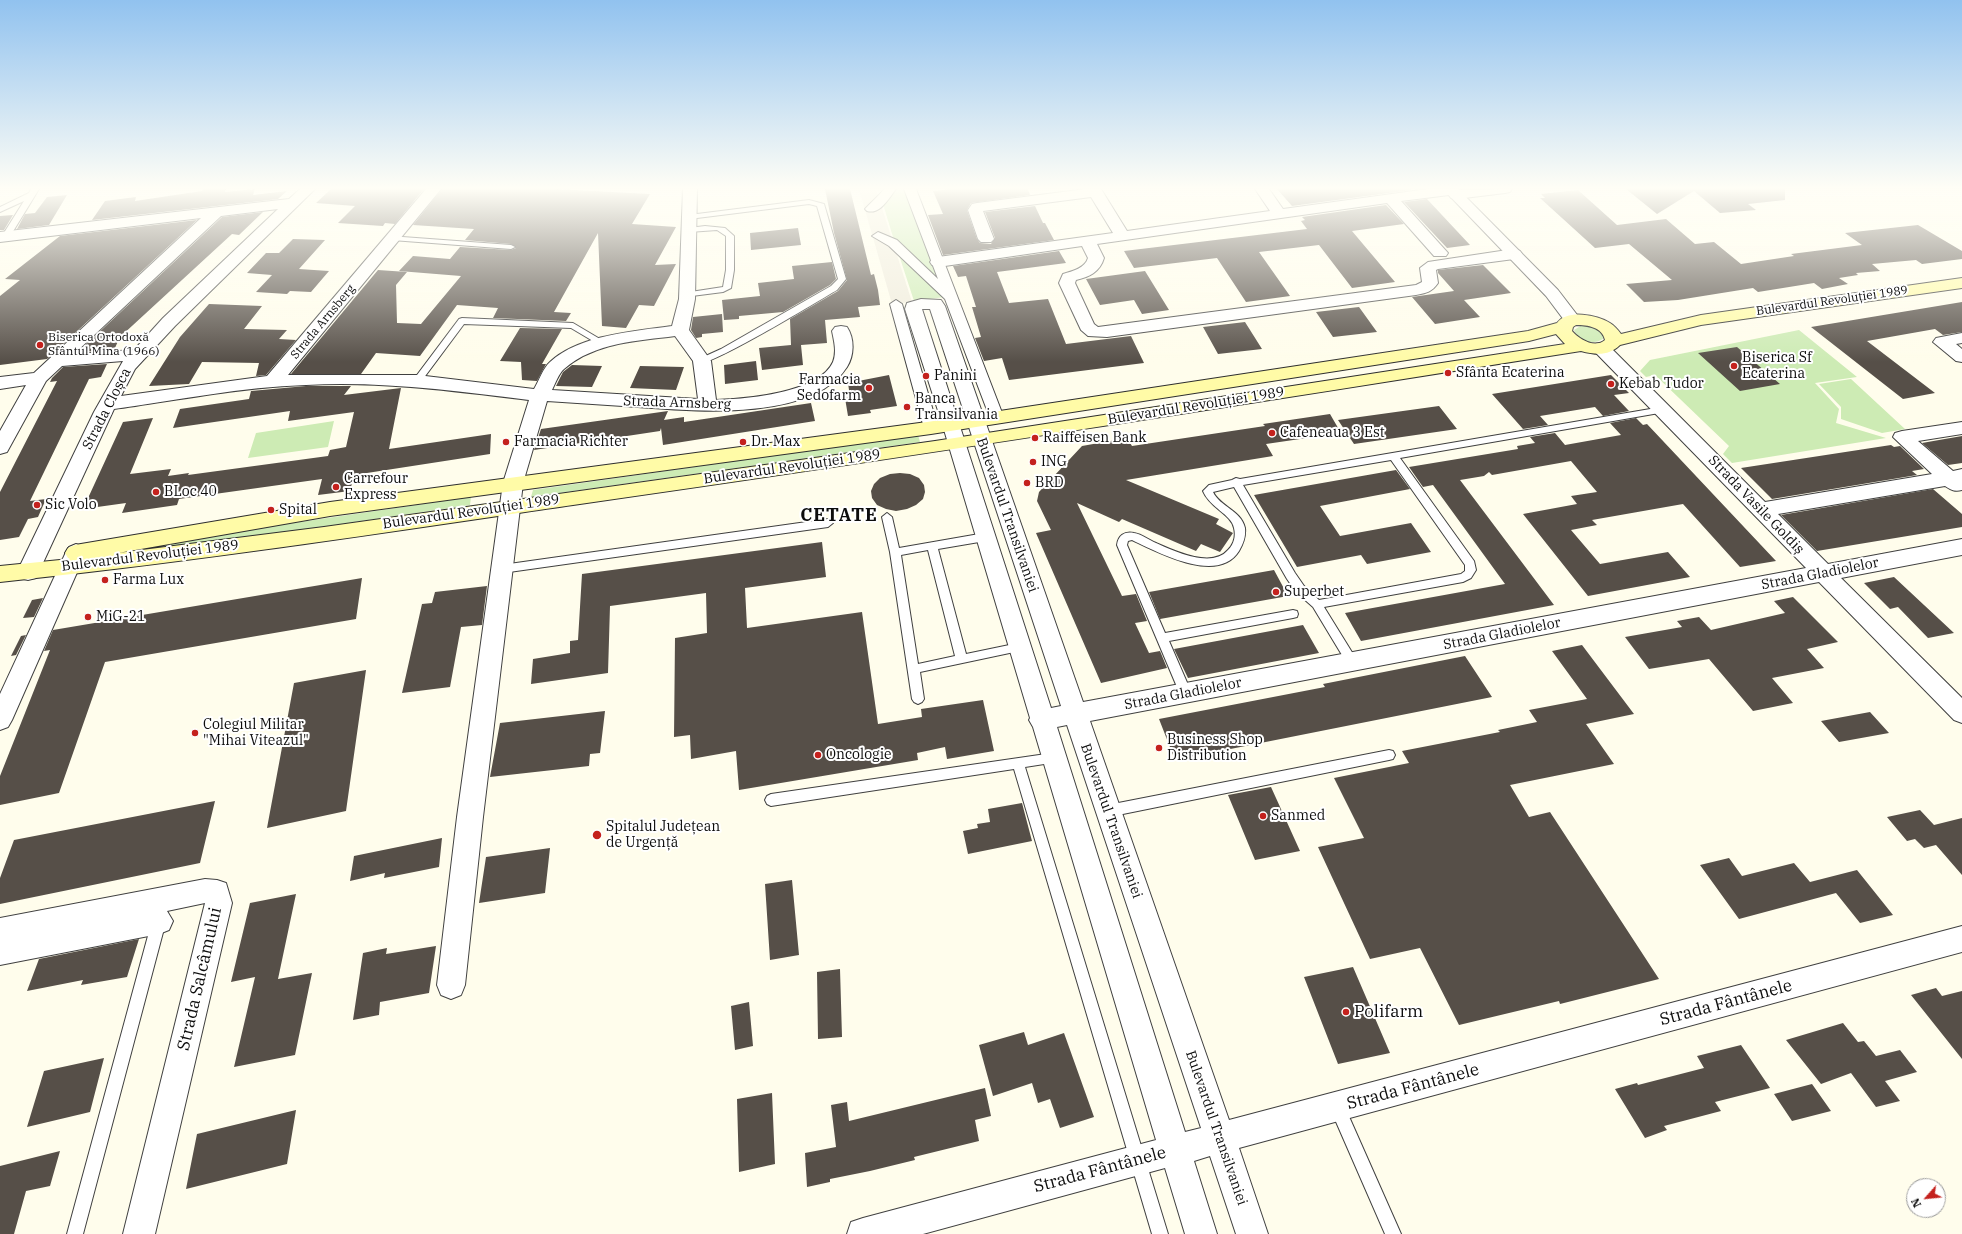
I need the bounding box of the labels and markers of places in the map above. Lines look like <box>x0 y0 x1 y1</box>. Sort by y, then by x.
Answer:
place label: Biserica Ortodoxă Sfântul Mina (1966) <box>48 331 159 359</box>
marker: Biserica Ortodoxă Sfântul Mina (1966) <box>35 340 45 350</box>
place label: Biserica Sf Ecaterina <box>1742 350 1812 382</box>
marker: Biserica Sf Ecaterina <box>1729 361 1739 371</box>
place label: Sfânta Ecaterina <box>1456 365 1565 381</box>
place label: Panini <box>934 368 977 384</box>
marker: Sfânta Ecaterina <box>1443 368 1453 378</box>
marker: Panini <box>921 371 931 381</box>
place label: Farmacia Sedofarm <box>797 372 861 404</box>
place label: Kebab Tudor <box>1619 376 1704 392</box>
marker: Kebab Tudor <box>1606 379 1616 389</box>
marker: Farmacia Sedofarm <box>864 383 874 393</box>
place label: Banca Transilvania <box>915 391 998 424</box>
marker: Banca Transilvania <box>902 402 912 412</box>
place label: Cafeneaua 3 Est <box>1280 425 1385 441</box>
marker: Cafeneaua 3 Est <box>1267 428 1277 438</box>
place label: Raiffeisen Bank <box>1043 430 1147 446</box>
marker: Raiffeisen Bank <box>1030 433 1040 443</box>
place label: Farmacia Richter <box>514 434 628 450</box>
place label: Dr. Max <box>751 434 800 450</box>
marker: Farmacia Richter <box>501 437 511 447</box>
marker: Dr. Max <box>738 437 748 447</box>
place label: ING <box>1041 454 1067 470</box>
marker: ING <box>1028 457 1038 467</box>
place label: Carrefour Express <box>344 471 408 504</box>
place label: BRD <box>1035 475 1064 491</box>
marker: BRD <box>1022 478 1032 488</box>
marker: Carrefour Express <box>331 482 341 492</box>
place label: BLoc 40 <box>164 484 217 500</box>
marker: BLoc 40 <box>151 487 161 497</box>
place label: Sic Volo <box>45 497 97 513</box>
marker: Sic Volo <box>32 500 42 510</box>
place label: Spital <box>279 502 317 518</box>
marker: Spital <box>266 505 276 515</box>
place label: Farma Lux <box>113 572 184 588</box>
marker: Farma Lux <box>100 575 110 585</box>
place label: Superbet <box>1284 584 1344 600</box>
marker: Superbet <box>1271 587 1281 597</box>
place label: MiG-21 <box>96 609 145 625</box>
marker: MiG-21 <box>83 612 93 622</box>
place label: Colegiul Militar "Mihai Viteazul" <box>203 717 309 750</box>
marker: Colegiul Militar "Mihai Viteazul" <box>190 728 200 738</box>
place label: Business Shop Distribution <box>1167 732 1263 764</box>
marker: Business Shop Distribution <box>1154 743 1164 753</box>
place label: Oncologie <box>826 747 892 763</box>
marker: Oncologie <box>813 750 823 760</box>
place label: Sanmed <box>1271 808 1325 824</box>
marker: Sanmed <box>1258 811 1268 821</box>
place label: Spitalul Județean de Urgență <box>606 819 720 852</box>
marker: Spitalul Județean de Urgență <box>591 829 603 841</box>
place label: Polifarm <box>1354 1002 1423 1022</box>
marker: Polifarm <box>1341 1007 1351 1017</box>

